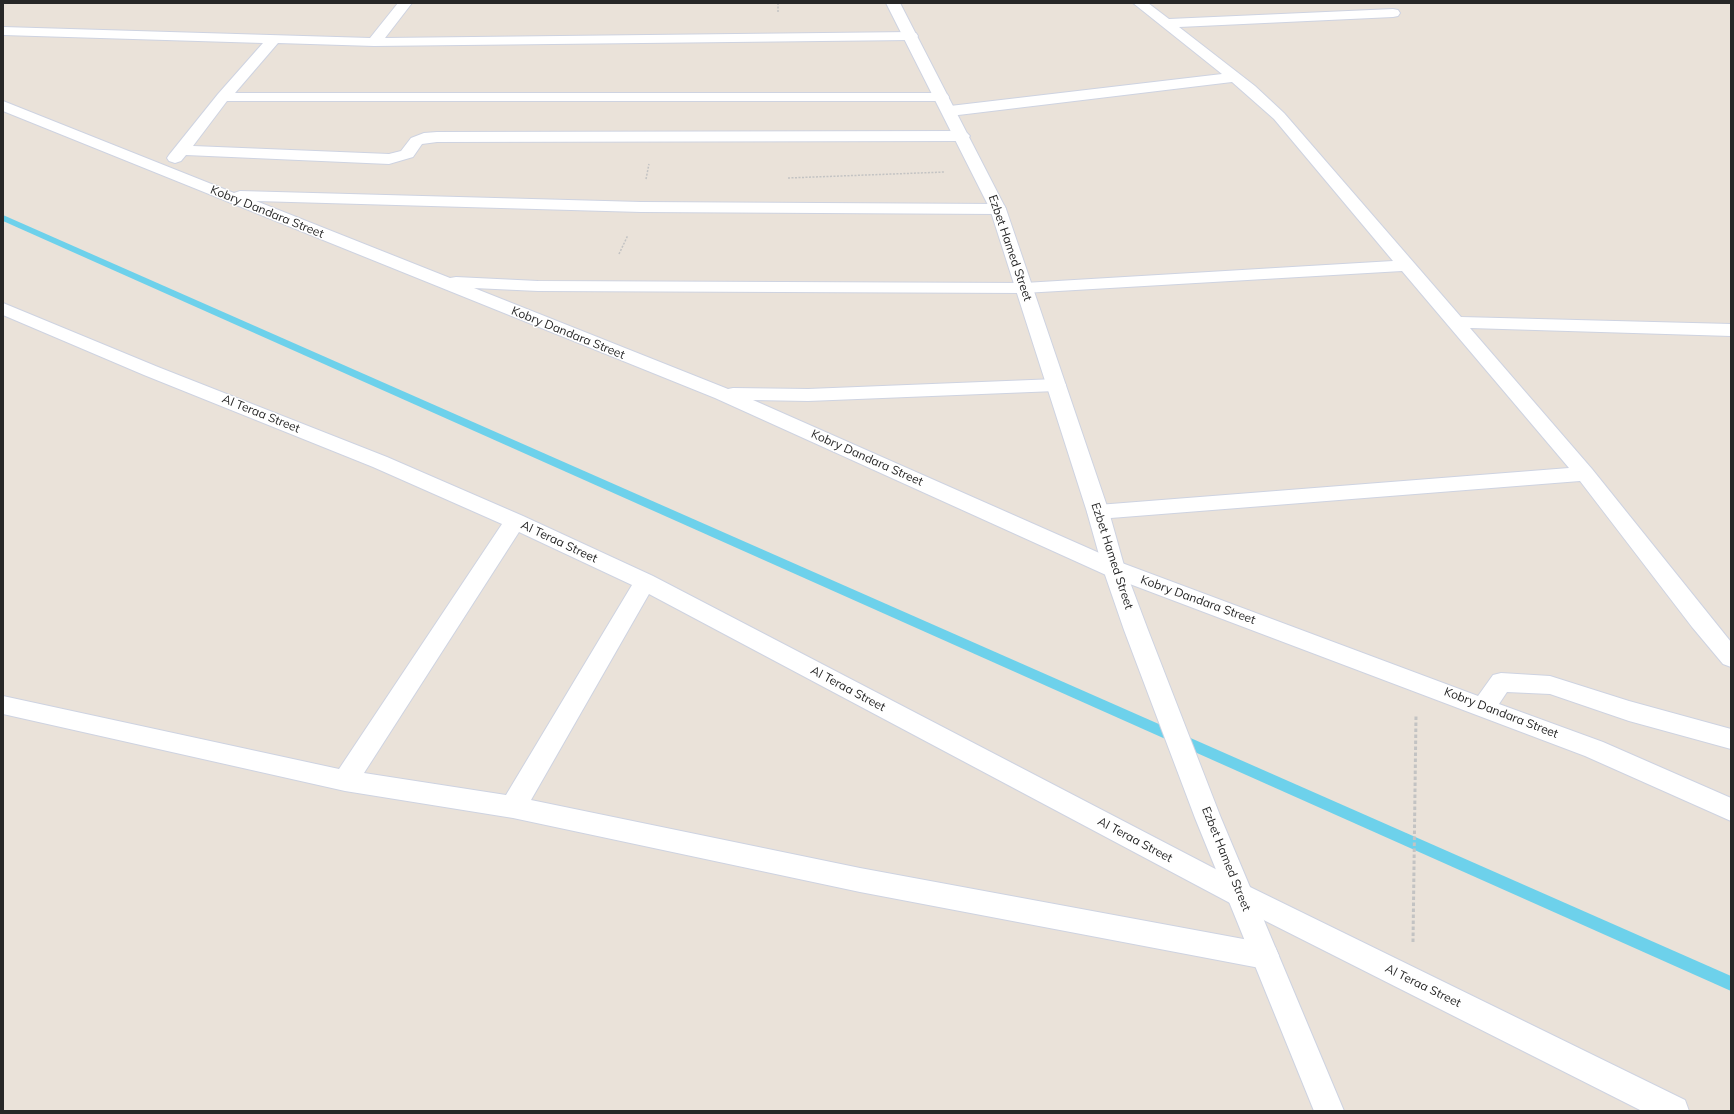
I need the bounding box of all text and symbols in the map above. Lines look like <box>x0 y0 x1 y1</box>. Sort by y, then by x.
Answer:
street label: Kobry Dandara Street <box>208 183 326 241</box>
street label: Ezbet Hamed Street <box>985 193 1035 303</box>
street label: Kobry Dandara Street <box>509 304 627 362</box>
street label: Al Teraa Street <box>220 392 302 436</box>
street label: Kobry Dandara Street <box>809 427 925 489</box>
street label: Ezbet Hamed Street <box>1088 501 1136 611</box>
street label: Al Teraa Street <box>518 518 600 566</box>
street label: Kobry Dandara Street <box>1139 573 1257 627</box>
street label: Al Teraa Street <box>808 663 888 715</box>
street label: Kobry Dandara Street <box>1442 685 1560 741</box>
street label: Ezbet Hamed Street <box>1198 805 1254 913</box>
street label: Al Teraa Street <box>1095 814 1175 866</box>
street label: Al Teraa Street <box>1383 961 1463 1011</box>

